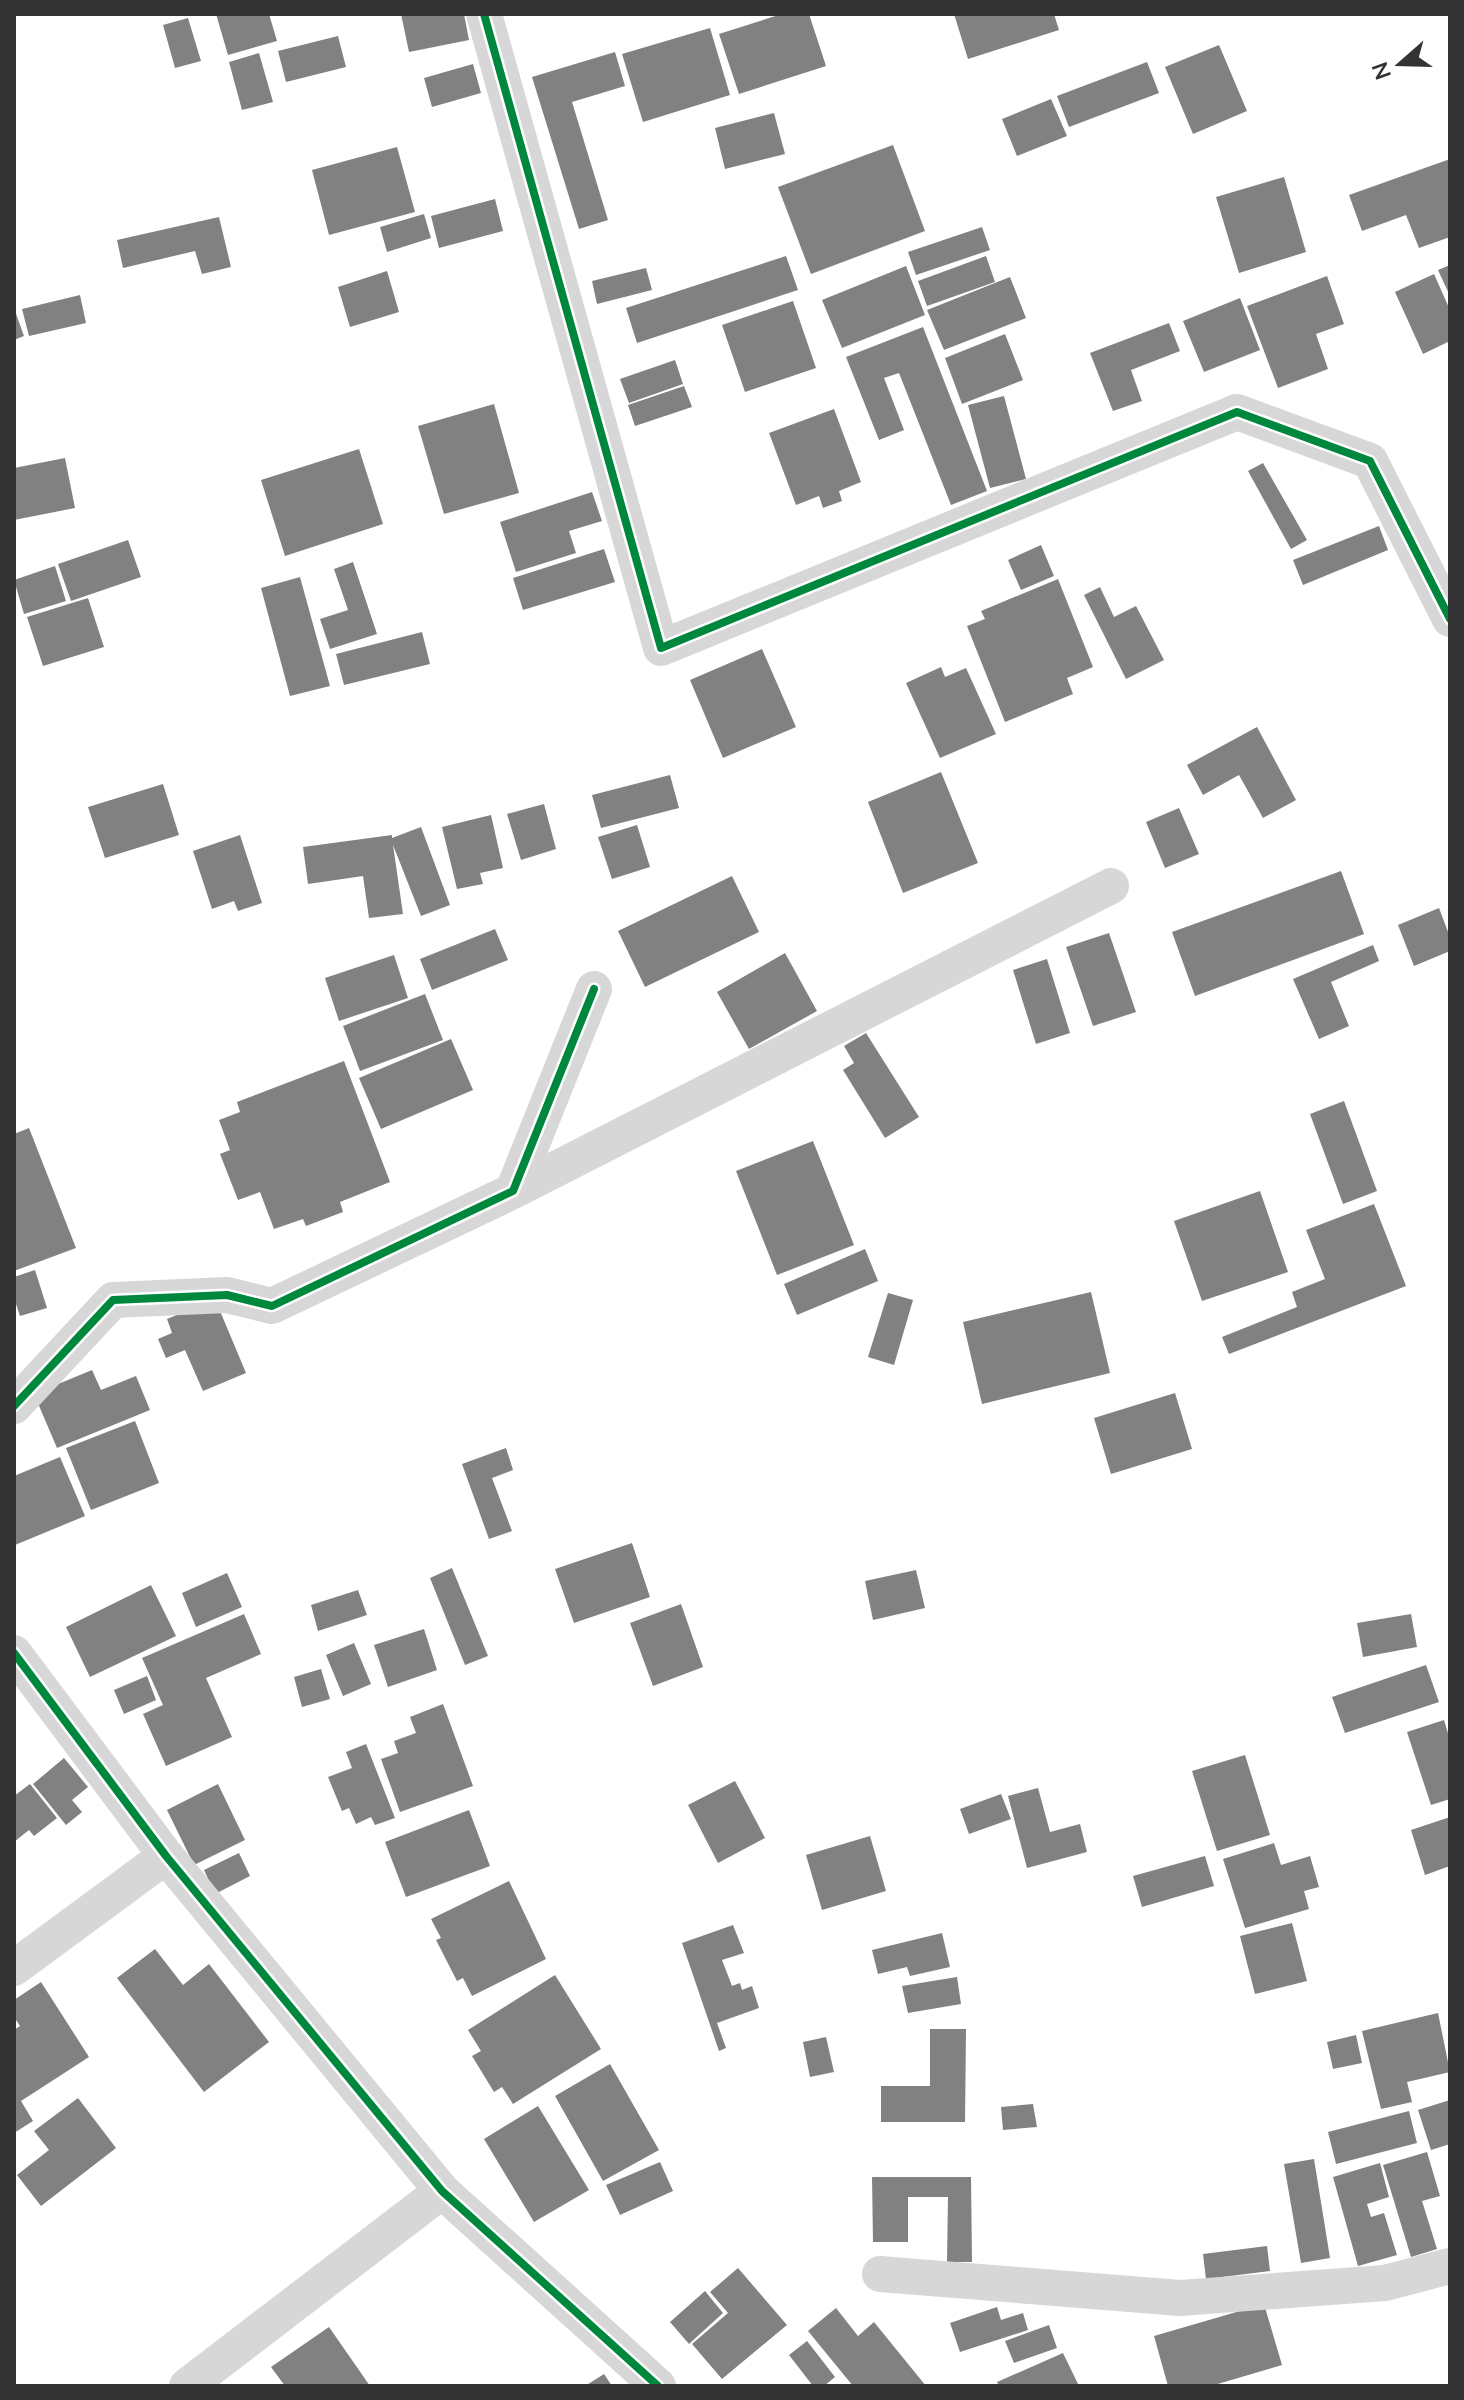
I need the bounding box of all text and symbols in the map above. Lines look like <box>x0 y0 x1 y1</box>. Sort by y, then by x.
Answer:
north arrow <box>1360 24 1440 104</box>
text: N <box>1365 58 1397 83</box>

